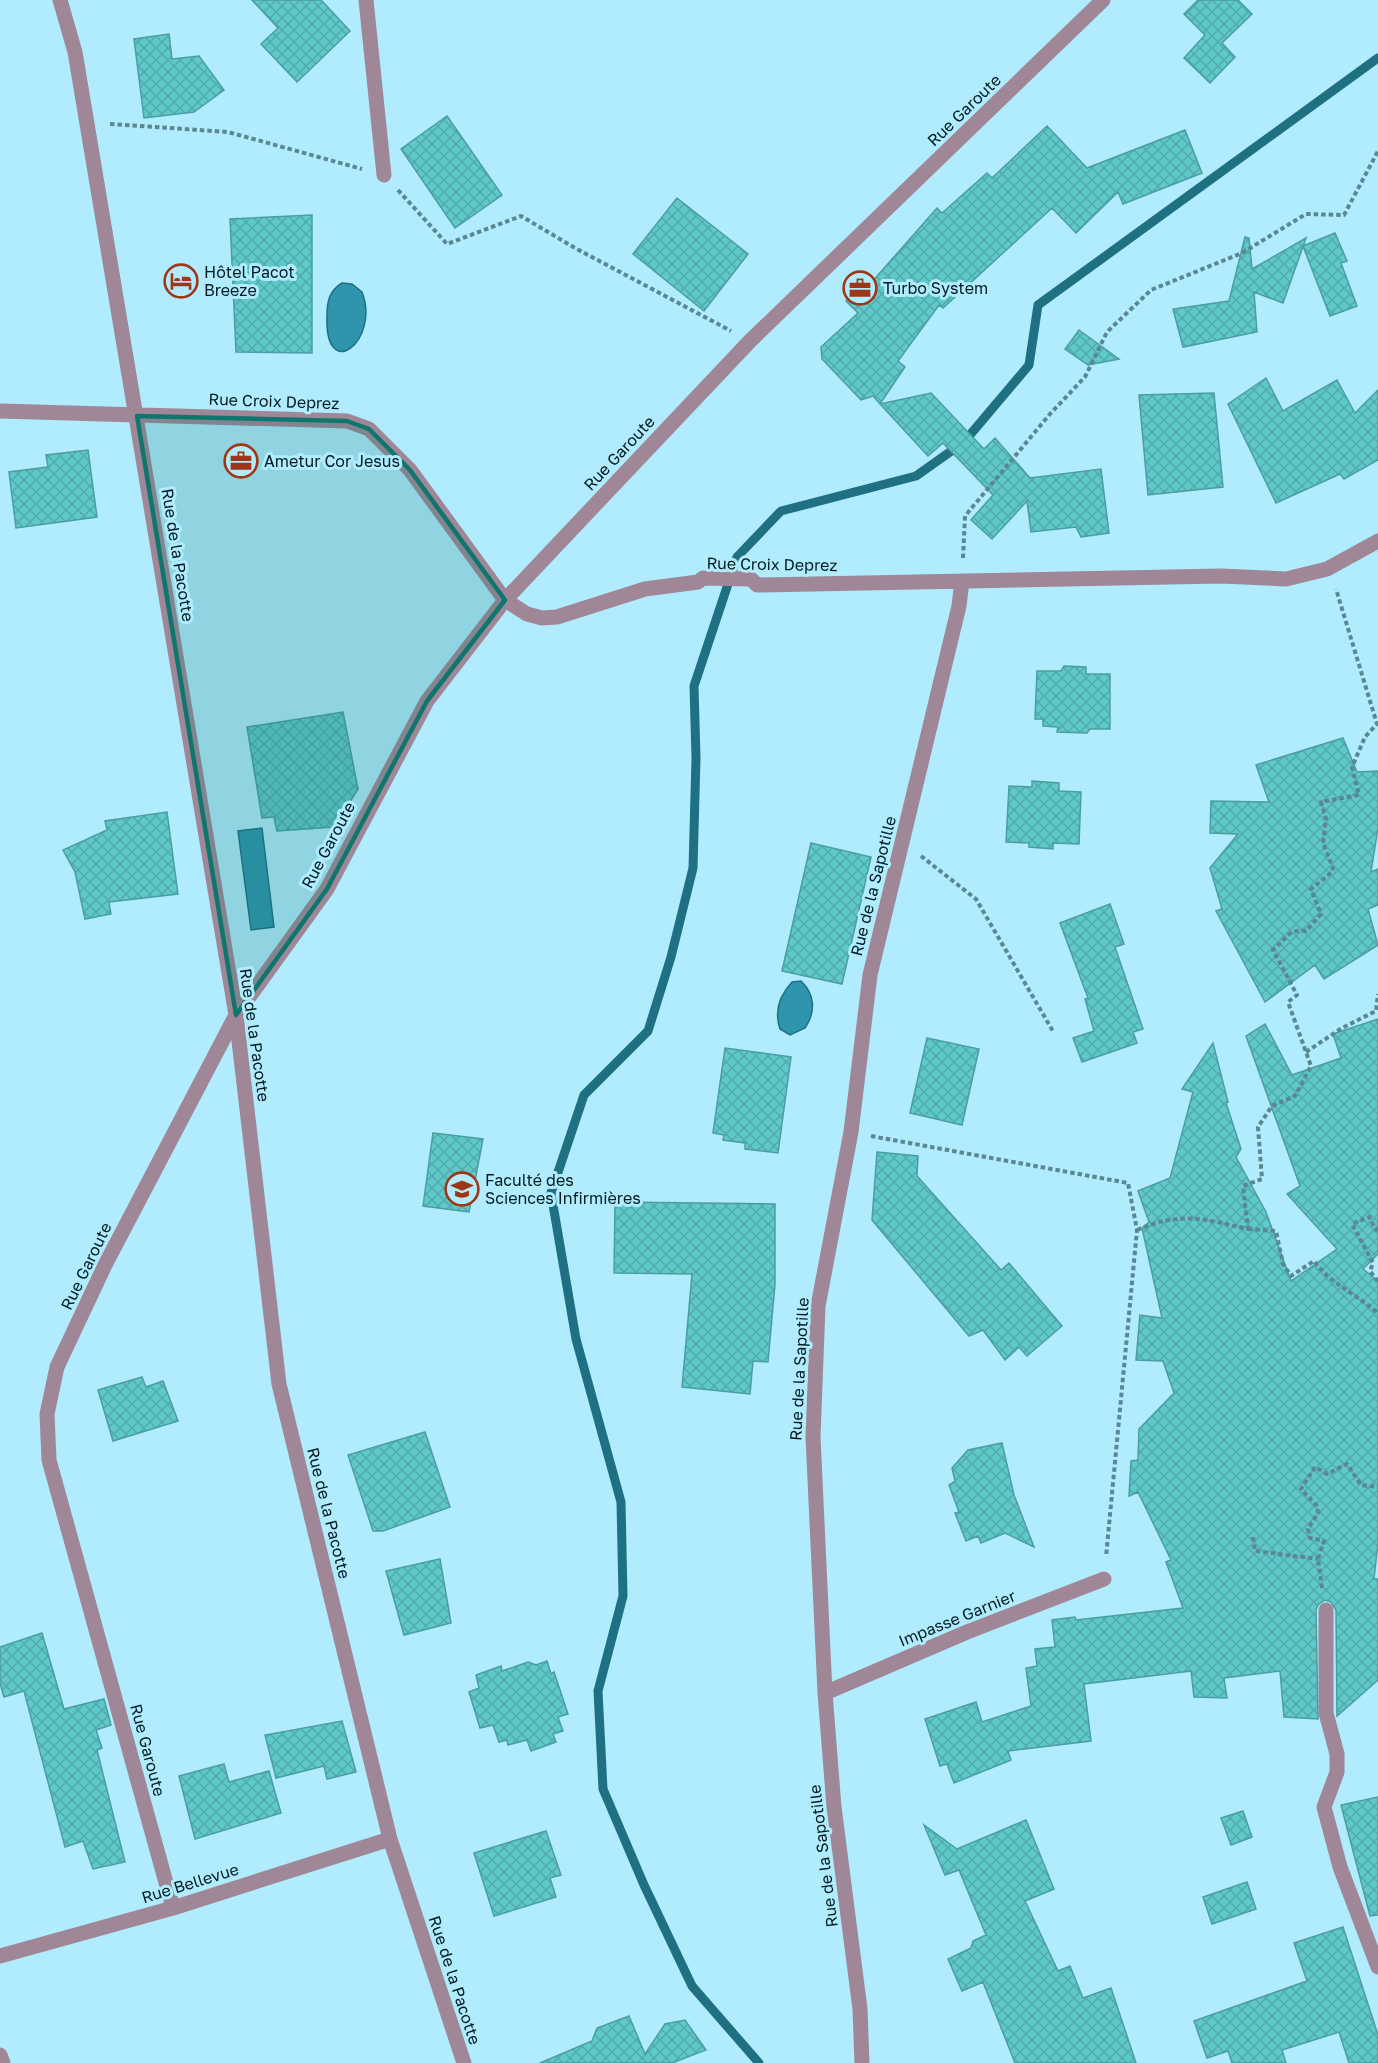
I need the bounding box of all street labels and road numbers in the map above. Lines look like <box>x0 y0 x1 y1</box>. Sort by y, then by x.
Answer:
street label: Rue Garoute <box>923 70 1005 150</box>
street label: Rue Croix Deprez <box>208 389 340 413</box>
street label: Rue Garoute <box>579 411 659 495</box>
street label: Rue de la Pacotte <box>158 487 198 623</box>
street label: Rue Croix Deprez <box>706 553 838 575</box>
street label: Rue Garoute <box>297 798 359 892</box>
street label: Rue de la Sapotille <box>846 814 900 958</box>
street label: Rue de la Pacotte <box>236 967 274 1103</box>
street label: Rue Garoute <box>56 1219 116 1313</box>
street label: Rue de la Sapotille <box>785 1297 813 1441</box>
street label: Rue de la Pacotte <box>303 1445 355 1581</box>
street label: Impasse Garnier <box>896 1585 1018 1651</box>
street label: Rue Garoute <box>126 1702 170 1798</box>
street label: Rue de la Sapotille <box>804 1784 842 1928</box>
street label: Rue Bellevue <box>139 1859 241 1907</box>
street label: Rue de la Pacotte <box>425 1913 485 2047</box>

